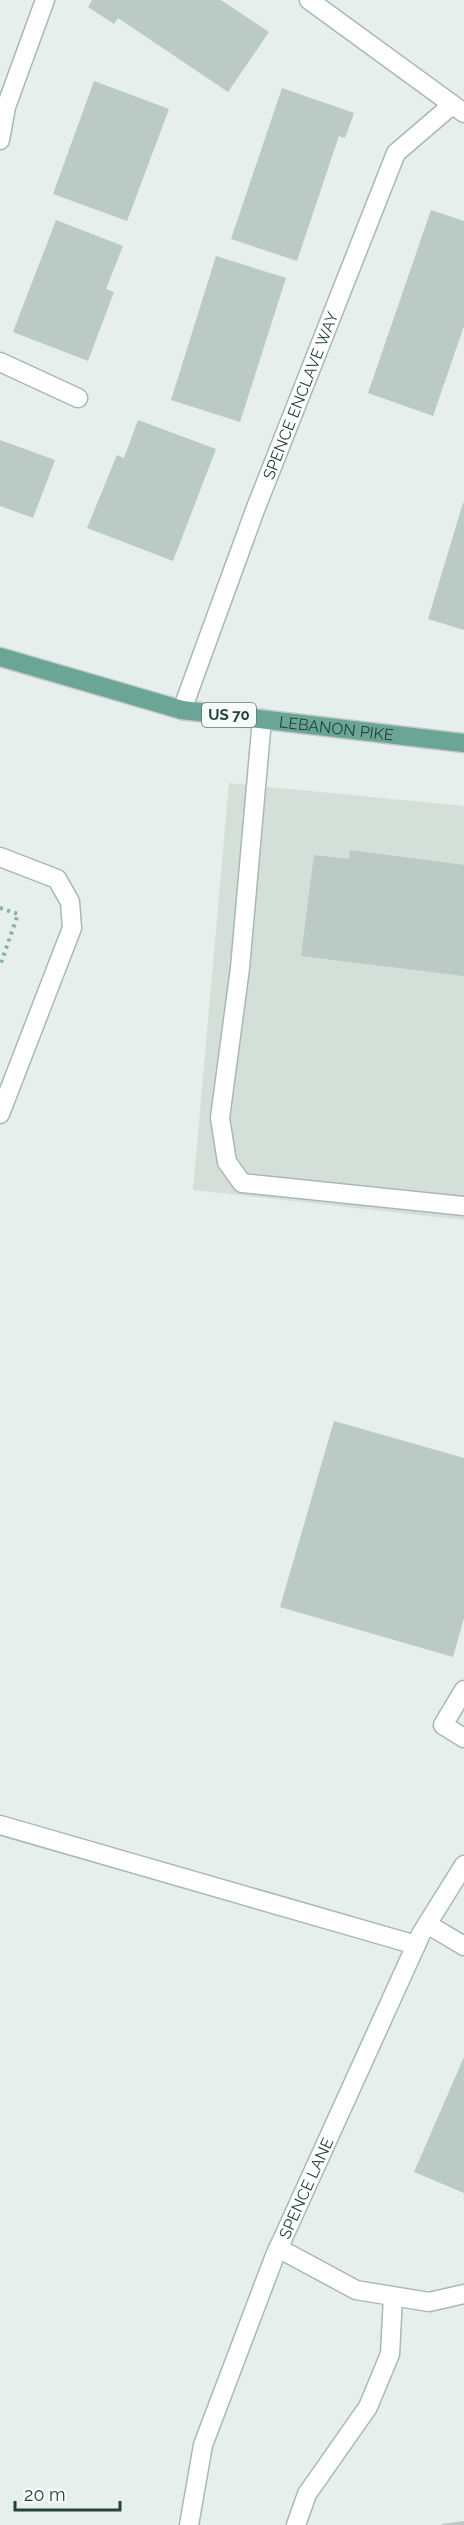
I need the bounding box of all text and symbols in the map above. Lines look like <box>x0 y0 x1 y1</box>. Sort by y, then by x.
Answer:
street label: SPENCE ENCLAVE WAY <box>259 308 342 482</box>
road number: US 70 <box>202 703 256 727</box>
street label: LEBANON PIKE <box>278 712 395 744</box>
street label: SPENCE LANE <box>275 2134 337 2242</box>
scale bar <box>15 2474 120 2512</box>
text: 20 m <box>24 2484 66 2505</box>

